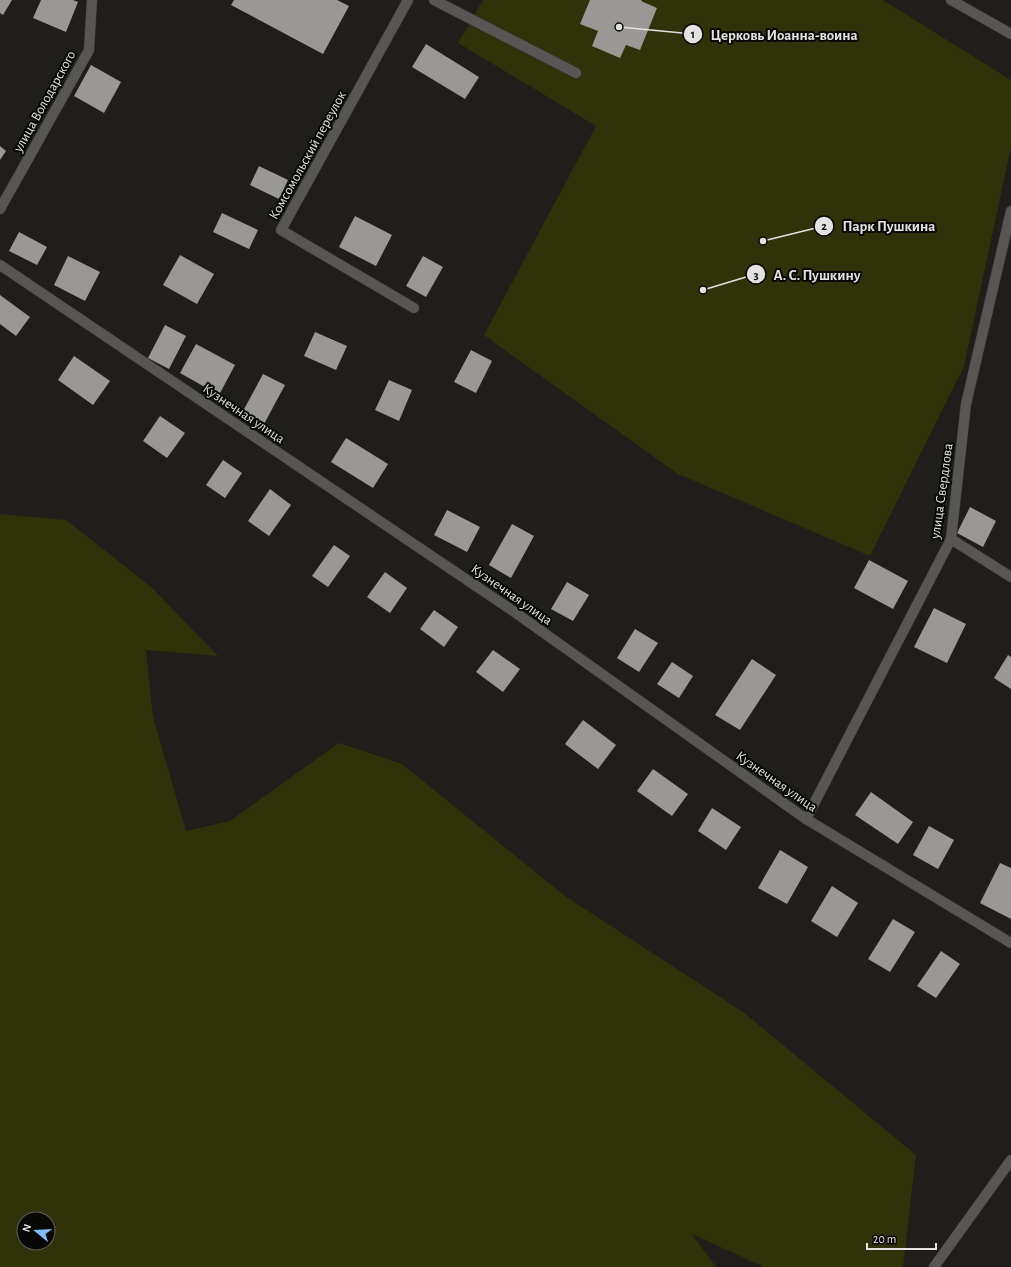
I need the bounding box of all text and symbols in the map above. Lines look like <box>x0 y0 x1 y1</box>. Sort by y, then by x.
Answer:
callout: Церковь Иоанна-воина <box>683 21 866 48</box>
text: 1 <box>691 28 695 40</box>
text: Церковь Иоанна-воина <box>710 28 858 43</box>
street label: улица Володарского <box>11 48 79 155</box>
street label: Комсомольский переулок <box>267 88 349 222</box>
callout: Парк Пушкина <box>814 212 943 239</box>
text: Парк Пушкина <box>843 219 935 234</box>
text: 2 <box>821 220 827 232</box>
callout: А. С. Пушкину <box>746 261 869 288</box>
text: А. С. Пушкину <box>774 268 861 283</box>
text: 3 <box>753 269 759 281</box>
street label: Кузнечная улица <box>200 381 287 447</box>
street label: улица Свердлова <box>928 442 956 541</box>
street label: Кузнечная улица <box>468 562 555 628</box>
street label: Кузнечная улица <box>733 749 820 815</box>
north arrow <box>16 1211 56 1251</box>
text: N <box>21 1223 33 1233</box>
scale bar <box>867 1225 936 1251</box>
text: 20 m <box>873 1233 896 1245</box>

